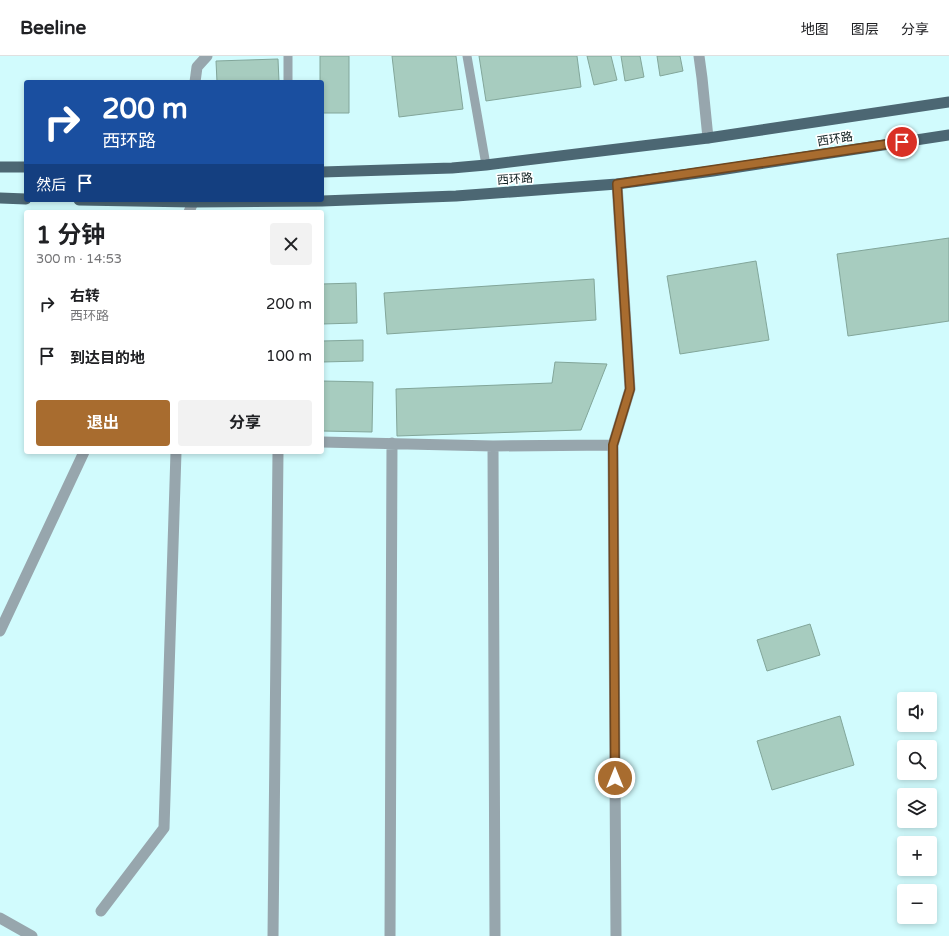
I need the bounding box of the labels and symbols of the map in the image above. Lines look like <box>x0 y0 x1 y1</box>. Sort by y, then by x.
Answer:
pin <box>885 125 919 159</box>
street label: 西环路 <box>816 129 854 149</box>
street label: 西环路 <box>497 171 533 187</box>
position arrow <box>594 757 636 799</box>

